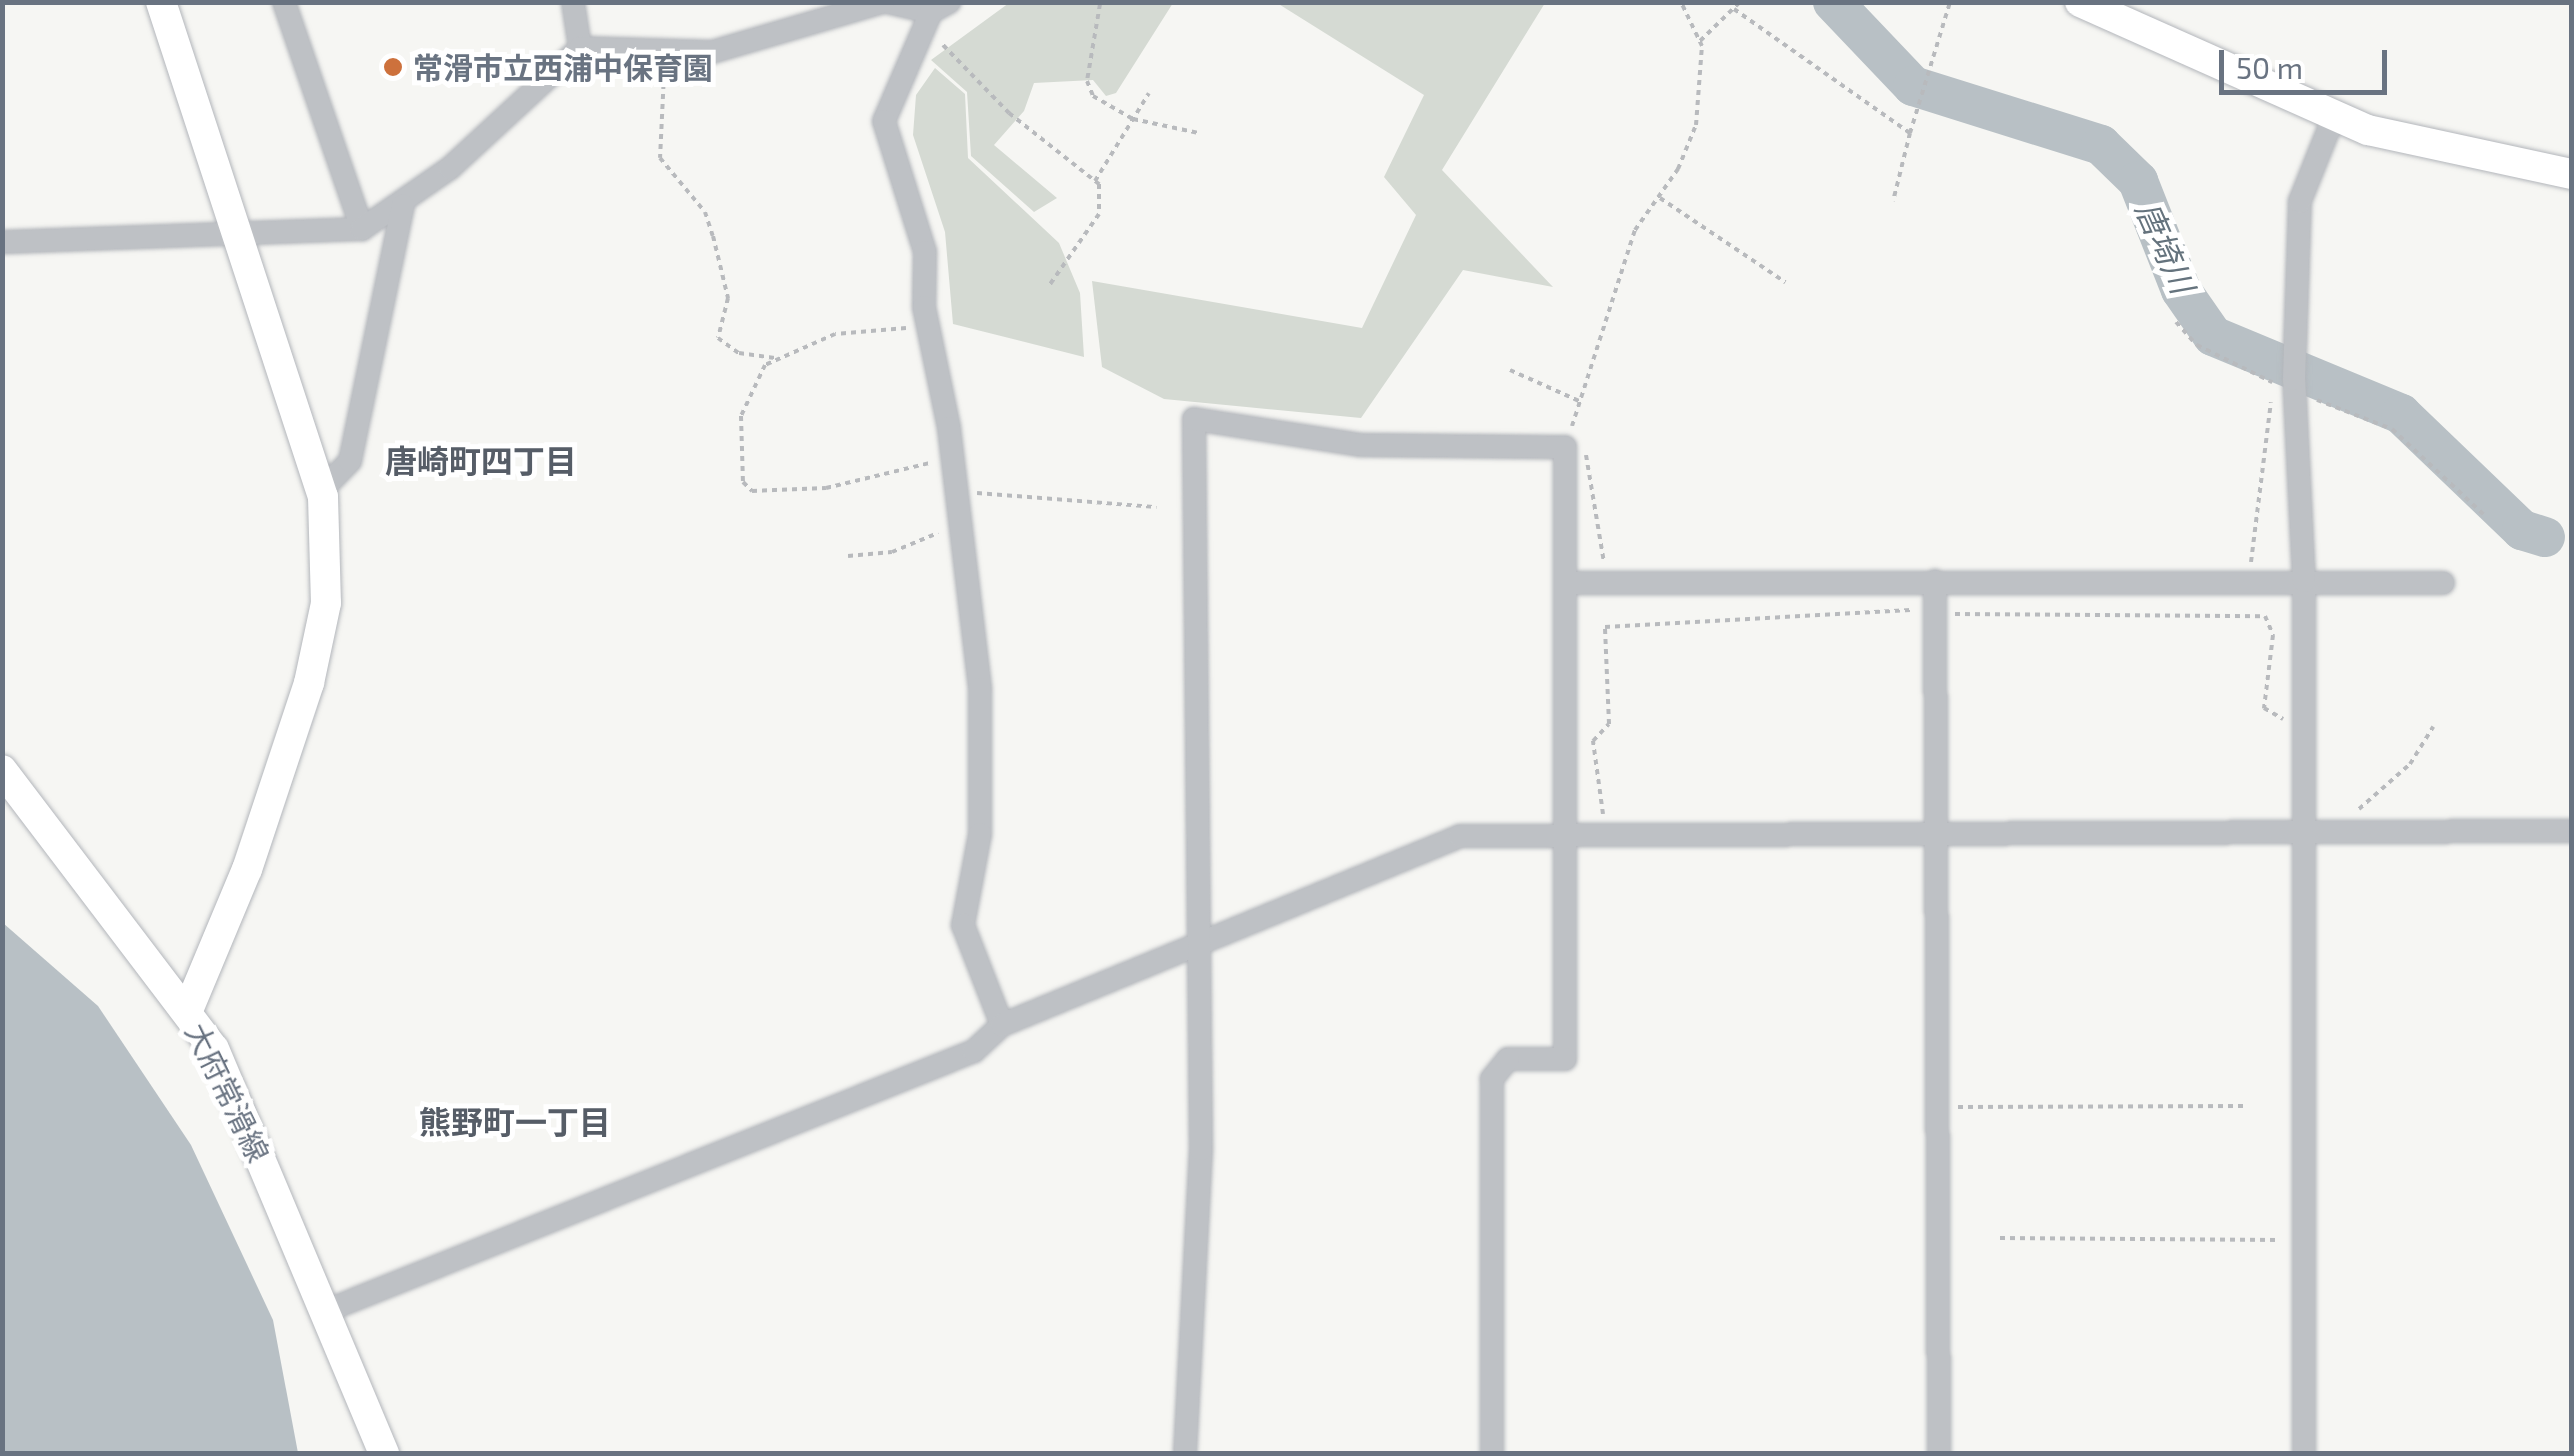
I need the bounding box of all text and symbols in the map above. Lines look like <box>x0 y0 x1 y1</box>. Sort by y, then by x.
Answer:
scale bar <box>2224 30 2392 92</box>
place label: 常滑市立西浦中保育園 <box>413 49 713 85</box>
text: 50 m <box>2236 49 2303 85</box>
marker: 常滑市立西浦中保育園 <box>382 56 404 78</box>
water label: 唐埼川 <box>2129 195 2203 299</box>
district label: 唐崎町四丁目 <box>385 441 577 479</box>
street label: 大府常滑線 <box>179 1017 277 1167</box>
district label: 熊野町一丁目 <box>419 1102 611 1140</box>

